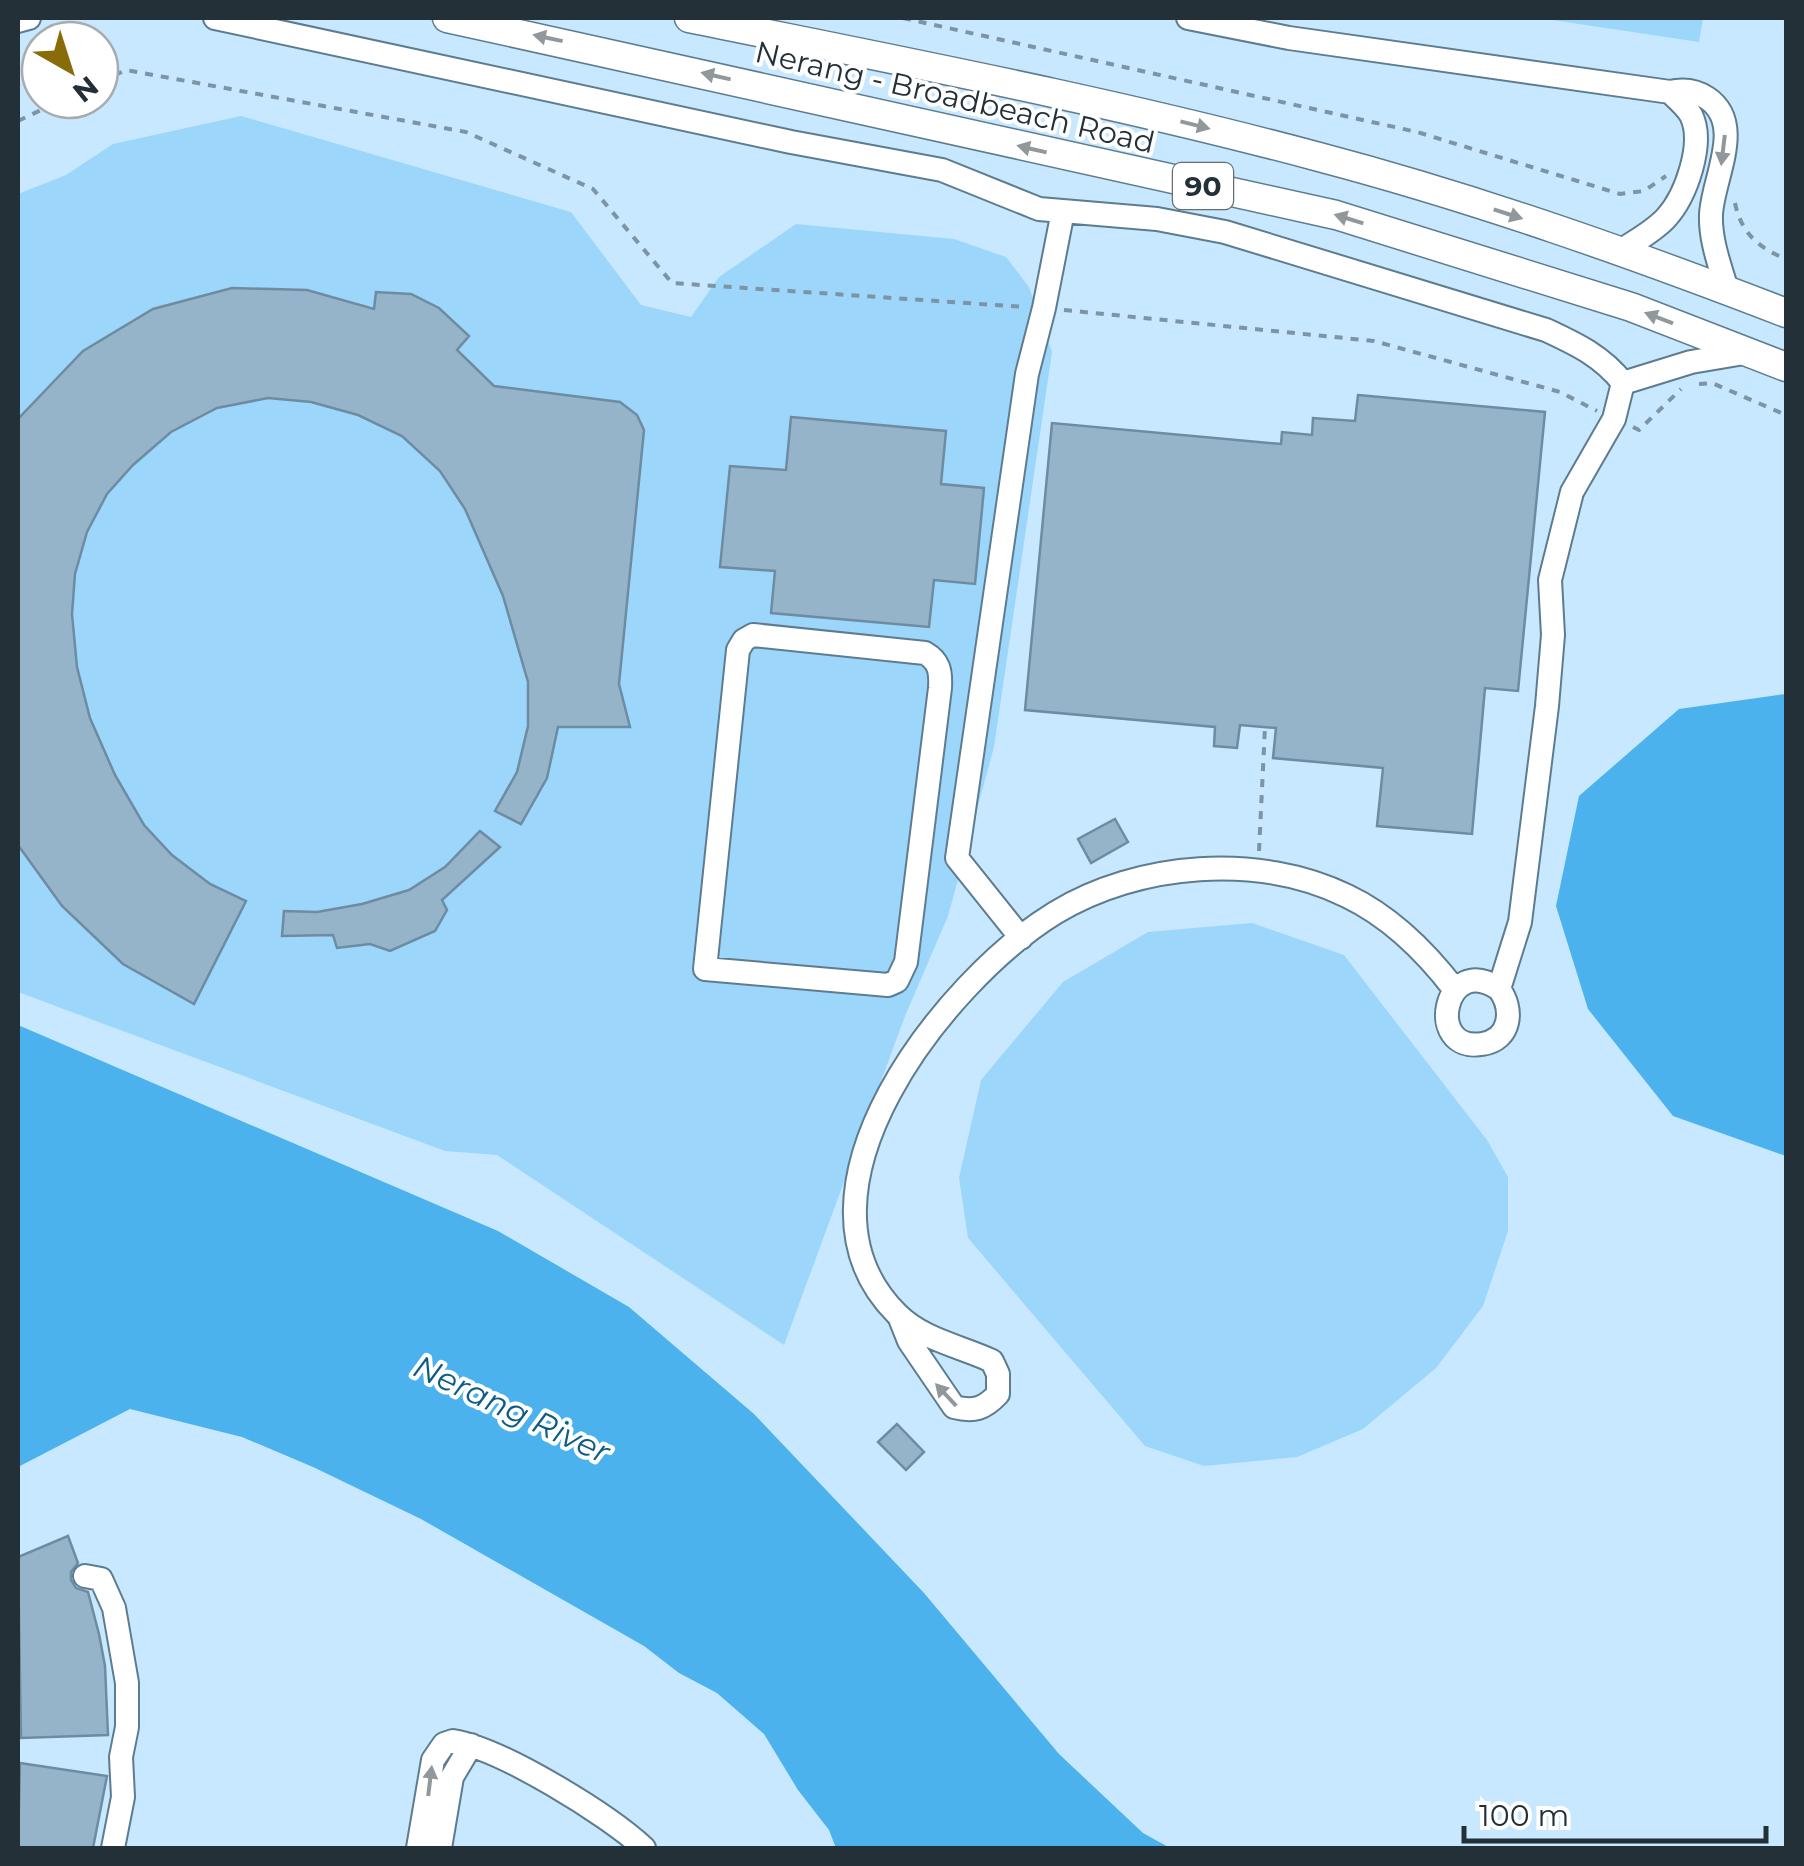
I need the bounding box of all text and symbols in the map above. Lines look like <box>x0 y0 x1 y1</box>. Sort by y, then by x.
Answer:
north arrow <box>20 20 120 120</box>
one-way arrow <box>533 30 564 46</box>
street label: Nerang - Broadbeach Road <box>752 33 1158 161</box>
one-way arrow <box>700 68 731 83</box>
text: N <box>66 69 105 110</box>
one-way arrow <box>1180 118 1211 134</box>
one-way arrow <box>1715 135 1731 167</box>
one-way arrow <box>1016 141 1047 156</box>
road number: 90 <box>1173 163 1233 209</box>
one-way arrow <box>1494 207 1524 222</box>
one-way arrow <box>1334 211 1364 226</box>
one-way arrow <box>1644 310 1674 325</box>
water label: Nerang River <box>408 1346 617 1472</box>
one-way arrow <box>935 1384 958 1408</box>
one-way arrow <box>422 1764 438 1796</box>
scale bar <box>1464 1781 1766 1843</box>
text: 100 m <box>1479 1797 1569 1834</box>

